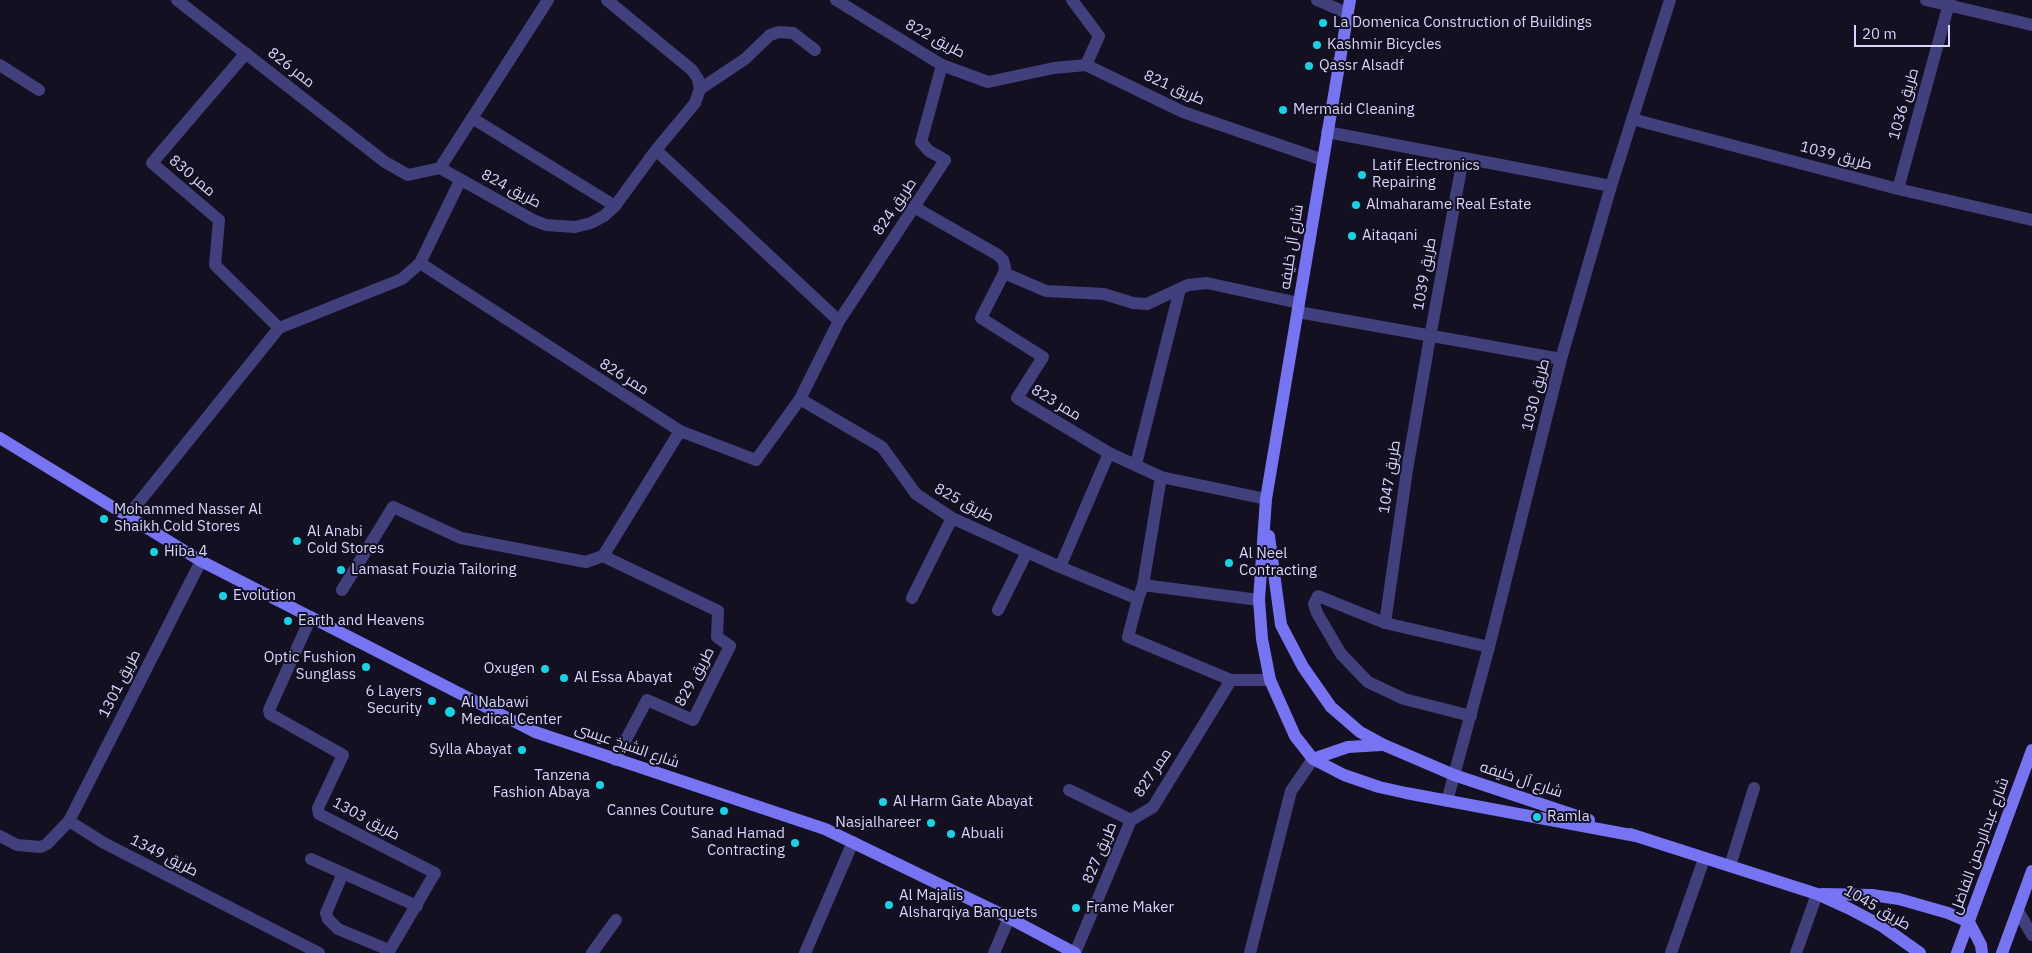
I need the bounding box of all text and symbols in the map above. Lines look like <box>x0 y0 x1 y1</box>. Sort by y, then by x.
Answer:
place label: La Domenica Construction of Buildings <box>1333 14 1592 32</box>
scale bar <box>1857 15 1953 47</box>
street label: طريق 822 <box>902 16 968 62</box>
marker: La Domenica Construction of Buildings <box>1317 17 1329 29</box>
text: 20 m <box>1862 24 1897 43</box>
place label: Kashmir Bicycles <box>1327 36 1442 54</box>
marker: Kashmir Bicycles <box>1311 39 1323 51</box>
street label: ممر 826 <box>264 44 318 92</box>
place label: Qassr Alsadf <box>1319 57 1404 75</box>
marker: Qassr Alsadf <box>1303 60 1315 72</box>
street label: طريق 1036 <box>1885 66 1923 142</box>
street label: طريق 821 <box>1141 67 1207 109</box>
place label: Mermaid Cleaning <box>1293 101 1414 119</box>
marker: Mermaid Cleaning <box>1277 104 1289 116</box>
street label: طريق 1039 <box>1798 138 1874 174</box>
street label: ممر 830 <box>165 151 219 201</box>
place label: Latif Electronics Repairing <box>1372 157 1480 192</box>
street label: طريق 824 <box>478 166 544 212</box>
marker: Latif Electronics Repairing <box>1356 169 1368 181</box>
street label: طريق 824 <box>869 175 921 239</box>
place label: Almaharame Real Estate <box>1366 196 1532 214</box>
marker: Almaharame Real Estate <box>1350 199 1362 211</box>
street label: شارع آل خليفه <box>1276 203 1308 291</box>
place label: Aitaqani <box>1362 227 1418 245</box>
marker: Aitaqani <box>1346 230 1358 242</box>
street label: طريق 1039 <box>1410 236 1440 312</box>
street label: ممر 826 <box>596 355 652 399</box>
street label: طريق 1030 <box>1518 357 1554 433</box>
street label: ممر 823 <box>1028 381 1084 425</box>
street label: طريق 1047 <box>1375 439 1405 515</box>
street label: طريق 825 <box>931 480 997 526</box>
place label: Mohammed Nasser Al Shaikh Cold Stores <box>114 501 262 536</box>
marker: Mohammed Nasser Al Shaikh Cold Stores <box>98 513 110 525</box>
place label: Al Anabi Cold Stores <box>307 523 384 558</box>
marker: Al Anabi Cold Stores <box>291 535 303 547</box>
place label: Hiba 4 <box>164 543 208 561</box>
place label: Al Neel Contracting <box>1239 545 1317 580</box>
marker: Hiba 4 <box>148 546 160 558</box>
marker: Al Neel Contracting <box>1223 557 1235 569</box>
place label: Lamasat Fouzia Tailoring <box>351 561 516 579</box>
marker: Lamasat Fouzia Tailoring <box>335 564 347 576</box>
place label: Evolution <box>233 587 296 605</box>
marker: Evolution <box>217 590 229 602</box>
place label: Earth and Heavens <box>298 612 424 630</box>
marker: Earth and Heavens <box>282 615 294 627</box>
street label: طريق 829 <box>671 644 719 710</box>
street label: طريق 1301 <box>95 647 145 721</box>
place label: Optic Fushion Sunglass <box>264 649 356 684</box>
place label: Oxugen <box>484 660 535 678</box>
marker: Optic Fushion Sunglass <box>360 661 372 673</box>
marker: Oxugen <box>539 663 551 675</box>
place label: Al Essa Abayat <box>574 669 673 687</box>
marker: Al Essa Abayat <box>558 672 570 684</box>
place label: 6 Layers Security <box>366 683 422 718</box>
place label: Al Nabawi Medical Center <box>461 694 562 729</box>
marker: 6 Layers Security <box>426 695 438 707</box>
marker: Al Nabawi Medical Center <box>443 705 457 719</box>
street label: شارع الشيخ عيسى <box>573 720 681 772</box>
place label: Sylla Abayat <box>429 741 512 759</box>
marker: Sylla Abayat <box>516 744 528 756</box>
street label: ممر 827 <box>1130 745 1176 801</box>
street label: شارع آل خليفه <box>1477 758 1565 802</box>
place label: Tanzena Fashion Abaya <box>493 767 590 802</box>
street label: شارع عبدالرحمن الفاضل <box>1947 775 2013 917</box>
marker: Tanzena Fashion Abaya <box>594 779 606 791</box>
place label: Al Harm Gate Abayat <box>893 793 1033 811</box>
street label: طريق 1303 <box>329 794 403 844</box>
marker: Al Harm Gate Abayat <box>877 796 889 808</box>
place label: Cannes Couture <box>607 802 714 820</box>
marker: Cannes Couture <box>718 805 730 817</box>
place label: Ramla <box>1547 808 1590 826</box>
marker: Ramla <box>1531 811 1543 823</box>
place label: Nasjalhareer <box>835 814 921 832</box>
marker: Nasjalhareer <box>925 817 937 829</box>
street label: طريق 827 <box>1079 820 1121 886</box>
place label: Sanad Hamad Contracting <box>691 825 785 860</box>
place label: Abuali <box>961 825 1004 843</box>
marker: Abuali <box>945 828 957 840</box>
street label: طريق 1349 <box>127 831 201 881</box>
marker: Sanad Hamad Contracting <box>789 837 801 849</box>
street label: طريق 1045 <box>1841 882 1913 934</box>
place label: Al Majalis Alsharqiya Banquets <box>899 887 1038 922</box>
marker: Al Majalis Alsharqiya Banquets <box>883 899 895 911</box>
place label: Frame Maker <box>1086 899 1174 917</box>
marker: Frame Maker <box>1070 902 1082 914</box>

